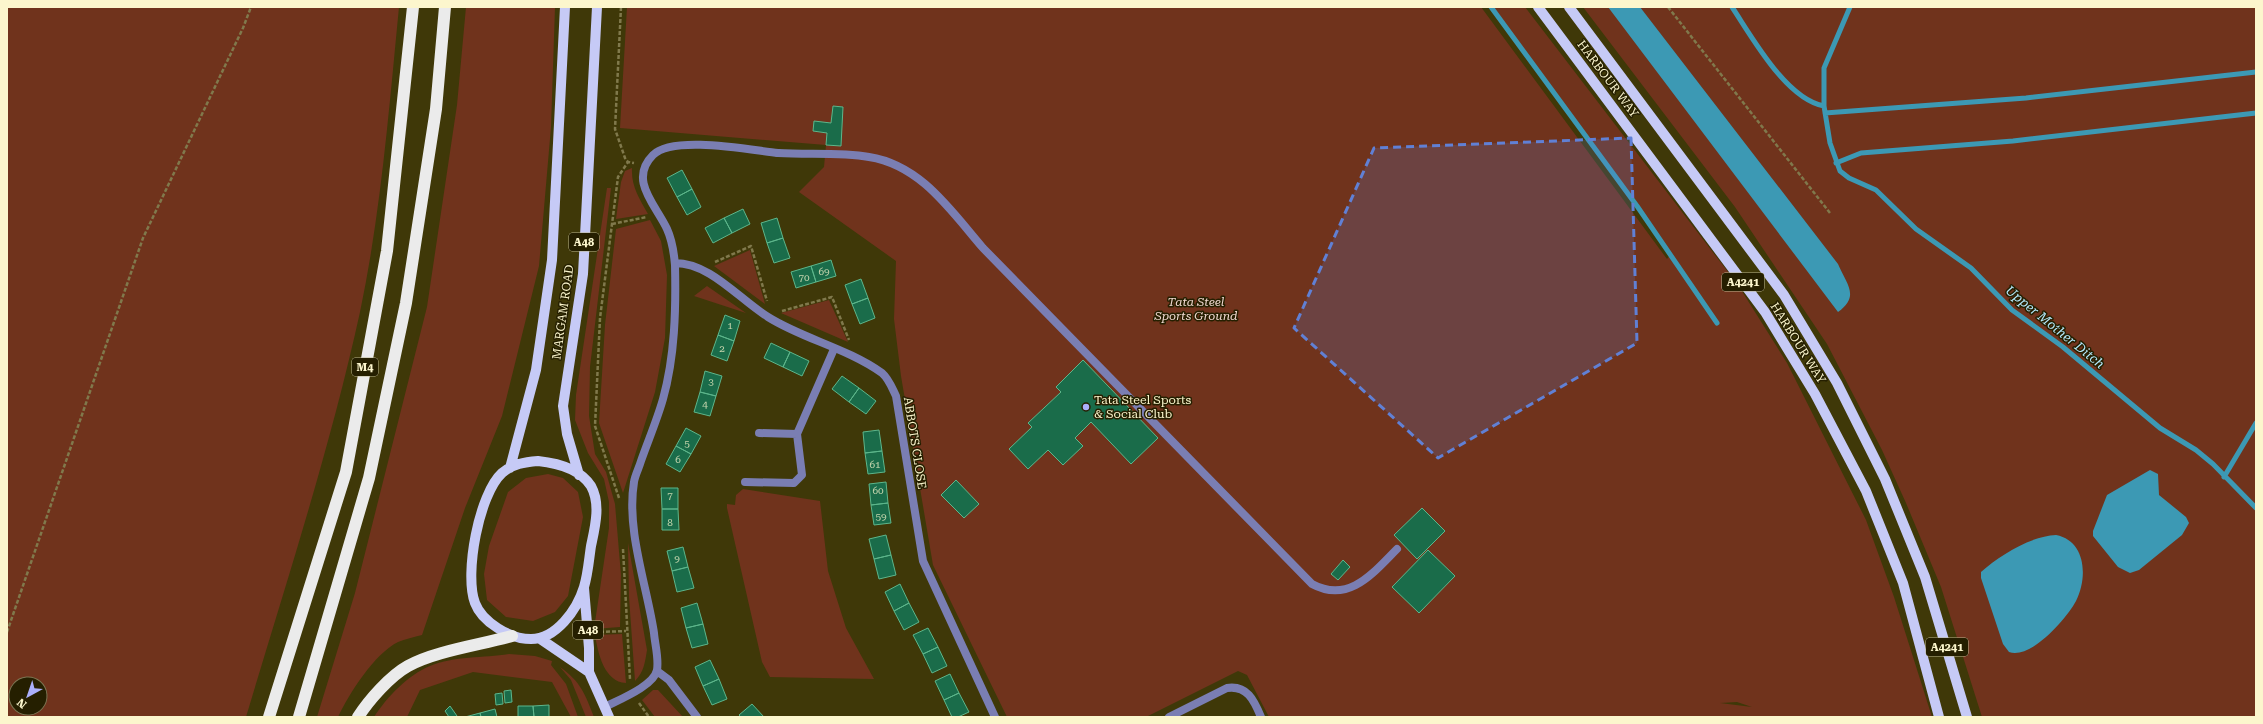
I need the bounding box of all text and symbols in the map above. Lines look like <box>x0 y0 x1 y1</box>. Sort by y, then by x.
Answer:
street label: HARBOUR WAY <box>1574 38 1642 121</box>
road number: A48 <box>569 233 599 251</box>
street label: MARGAM ROAD <box>549 264 577 360</box>
house number: 69 <box>818 266 830 277</box>
house number: 70 <box>798 272 810 283</box>
road number: A4241 <box>1722 273 1764 291</box>
water label: Upper Mother Ditch <box>2003 283 2107 372</box>
park label: Tata Steel Sports Ground <box>1153 295 1238 323</box>
street label: HARBOUR WAY <box>1767 300 1829 387</box>
house number: 1 <box>727 320 733 331</box>
house number: 2 <box>719 343 725 354</box>
road number: M4 <box>352 358 378 376</box>
house number: 3 <box>708 376 714 387</box>
place label: Tata Steel Sports & Social Club <box>1094 393 1192 421</box>
street label: ABBOTS CLOSE <box>901 396 929 490</box>
house number: 4 <box>702 399 708 410</box>
marker: Tata Steel Sports & Social Club <box>1081 402 1091 412</box>
house number: 5 <box>684 438 690 449</box>
house number: 6 <box>675 454 681 465</box>
house number: 61 <box>869 459 881 470</box>
house number: 60 <box>872 485 884 496</box>
house number: 7 <box>667 490 673 501</box>
house number: 59 <box>875 511 887 522</box>
house number: 8 <box>667 517 673 528</box>
house number: 9 <box>674 553 680 564</box>
road number: A48 <box>573 621 603 639</box>
road number: A4241 <box>1926 638 1968 656</box>
north arrow <box>8 676 48 716</box>
text: N <box>14 695 29 711</box>

